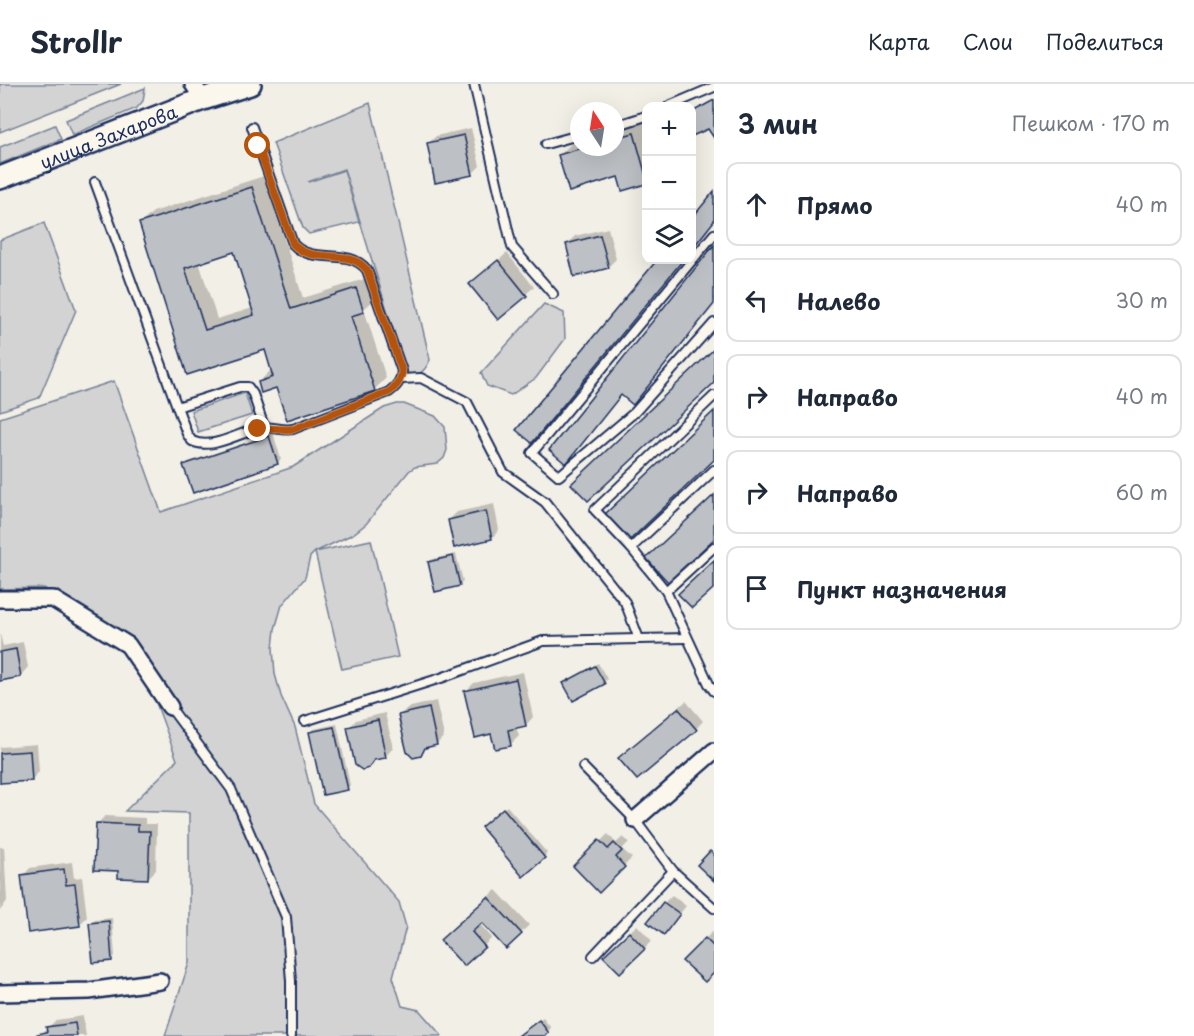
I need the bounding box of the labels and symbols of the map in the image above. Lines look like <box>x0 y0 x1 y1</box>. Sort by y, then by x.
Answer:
street label: улица Захарова <box>36 97 181 175</box>
north arrow <box>570 102 624 156</box>
route start <box>244 132 270 158</box>
route end <box>244 415 270 441</box>

